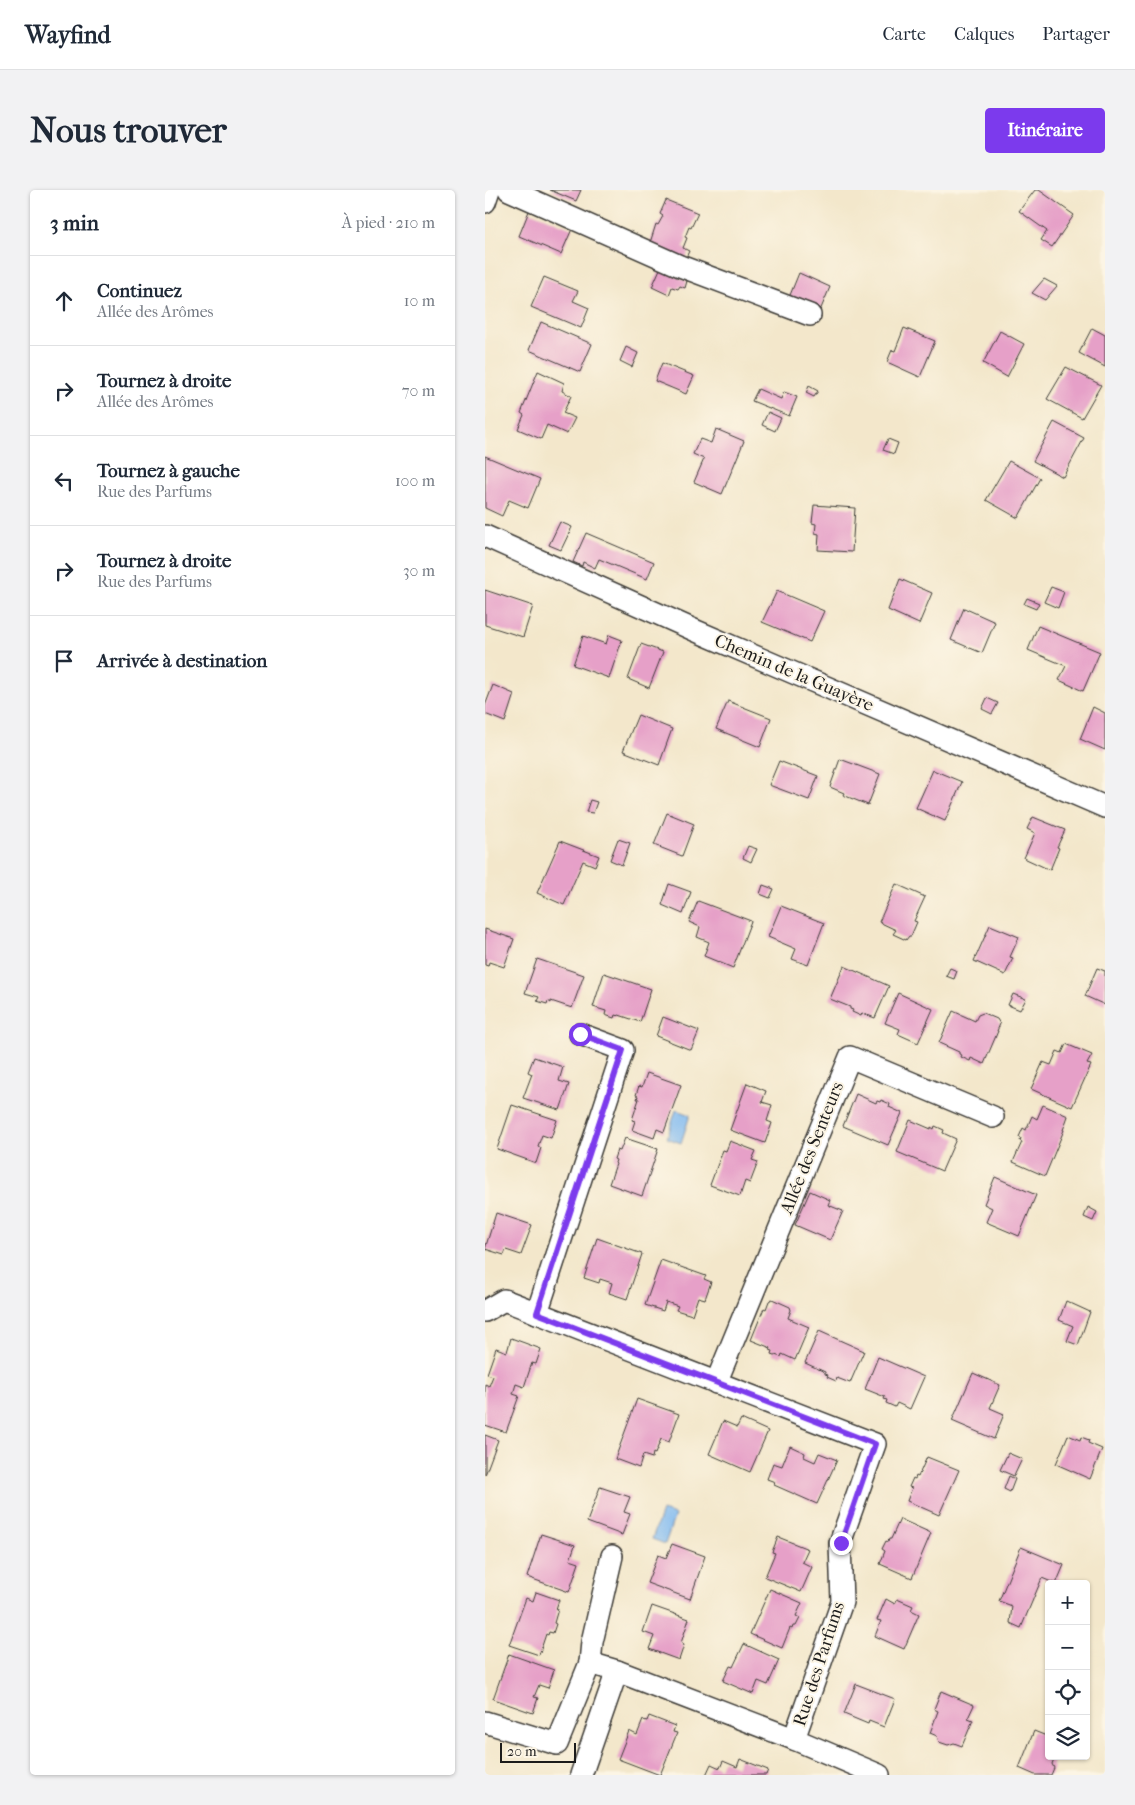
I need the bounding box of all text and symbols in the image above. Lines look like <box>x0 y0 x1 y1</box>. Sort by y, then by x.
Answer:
text: Wayfind <box>25 21 111 49</box>
text: Carte <box>883 24 926 45</box>
text: Calques <box>954 24 1014 45</box>
text: Partager <box>1042 24 1110 45</box>
button: Itinéraire <box>985 108 1105 153</box>
text: Nous trouver <box>30 110 227 151</box>
text: 3 min <box>50 211 99 235</box>
text: À pied · 210 m <box>342 213 435 232</box>
text: Continuez <box>97 280 182 302</box>
icon: ahead <box>50 287 78 315</box>
text: 10 m <box>404 291 435 310</box>
text: Allée des Arômes <box>97 302 214 321</box>
text: Tournez à droite <box>97 370 231 392</box>
icon: right <box>50 377 78 405</box>
text: 70 m <box>402 381 435 400</box>
text: Allée des Arômes <box>97 392 214 411</box>
text: Tournez à gauche <box>97 460 240 482</box>
icon: left <box>50 467 78 495</box>
text: 100 m <box>395 471 435 490</box>
text: Rue des Parfums <box>97 482 212 501</box>
text: Tournez à droite <box>97 550 231 572</box>
icon: right <box>50 557 78 585</box>
text: 30 m <box>403 561 435 580</box>
text: Rue des Parfums <box>97 572 212 591</box>
street label: Chemin de la Guayère <box>711 630 877 716</box>
icon: arrive <box>50 647 78 675</box>
text: Arrivée à destination <box>97 650 267 672</box>
route start <box>569 1023 592 1046</box>
street label: Allée des Senteurs <box>776 1079 848 1218</box>
route end <box>830 1532 853 1555</box>
map controls <box>1045 1580 1090 1760</box>
button: + <box>1045 1580 1090 1625</box>
street label: Rue des Parfums <box>789 1599 849 1729</box>
button: − <box>1045 1625 1090 1670</box>
button: locate <box>1045 1670 1090 1715</box>
button: layers <box>1045 1715 1090 1760</box>
scale bar <box>500 1740 576 1763</box>
text: 20 m <box>507 1743 537 1760</box>

